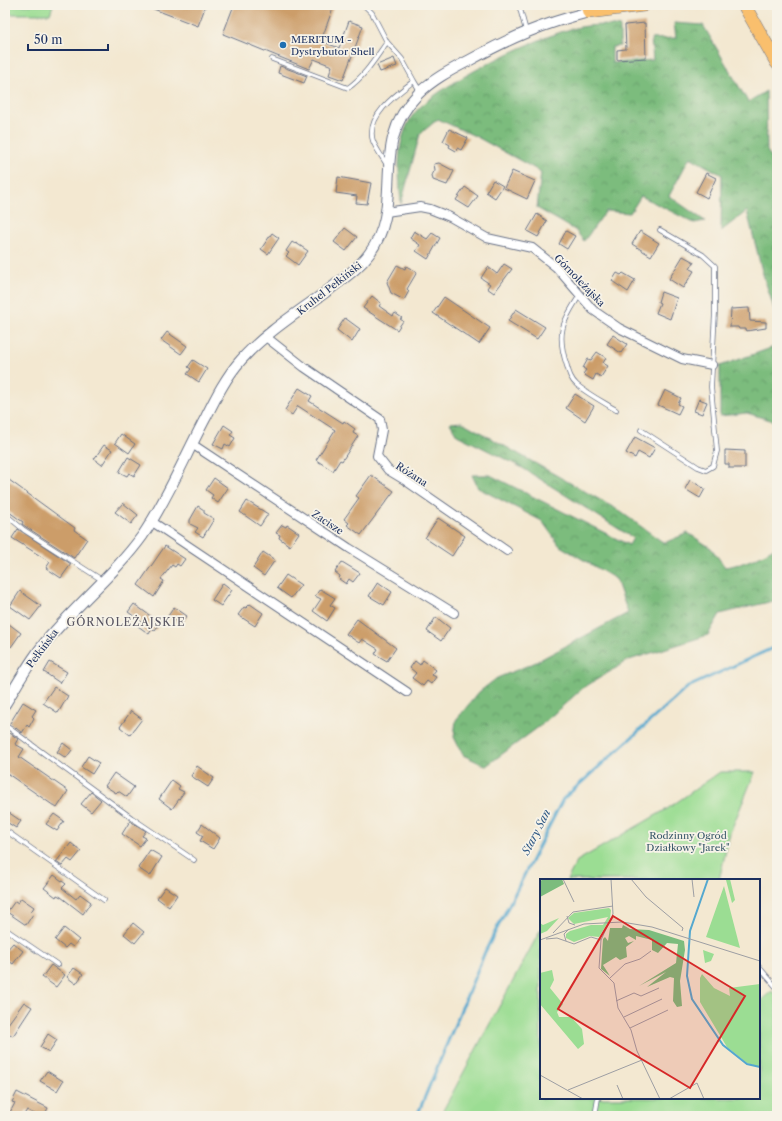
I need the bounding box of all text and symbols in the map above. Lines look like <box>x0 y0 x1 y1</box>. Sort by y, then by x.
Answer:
scale bar <box>28 26 108 52</box>
text: 50 m <box>34 32 63 47</box>
place label: MERITUM - Dystrybutor Shell <box>291 33 374 58</box>
marker: MERITUM - Dystrybutor Shell <box>278 40 288 50</box>
street label: Górnoleżajska <box>551 251 608 310</box>
street label: Kruhel Pełkiński <box>294 259 364 318</box>
street label: Różana <box>393 459 431 490</box>
street label: Zacisze <box>309 507 346 538</box>
district label: GÓRNOLEŻAJSKIE <box>66 614 186 629</box>
street label: Pełkińska <box>24 626 62 670</box>
water label: Stary San <box>518 806 554 858</box>
park label: Rodzinny Ogród Działkowy "Jarek" <box>646 829 730 854</box>
inset map <box>540 879 760 1099</box>

